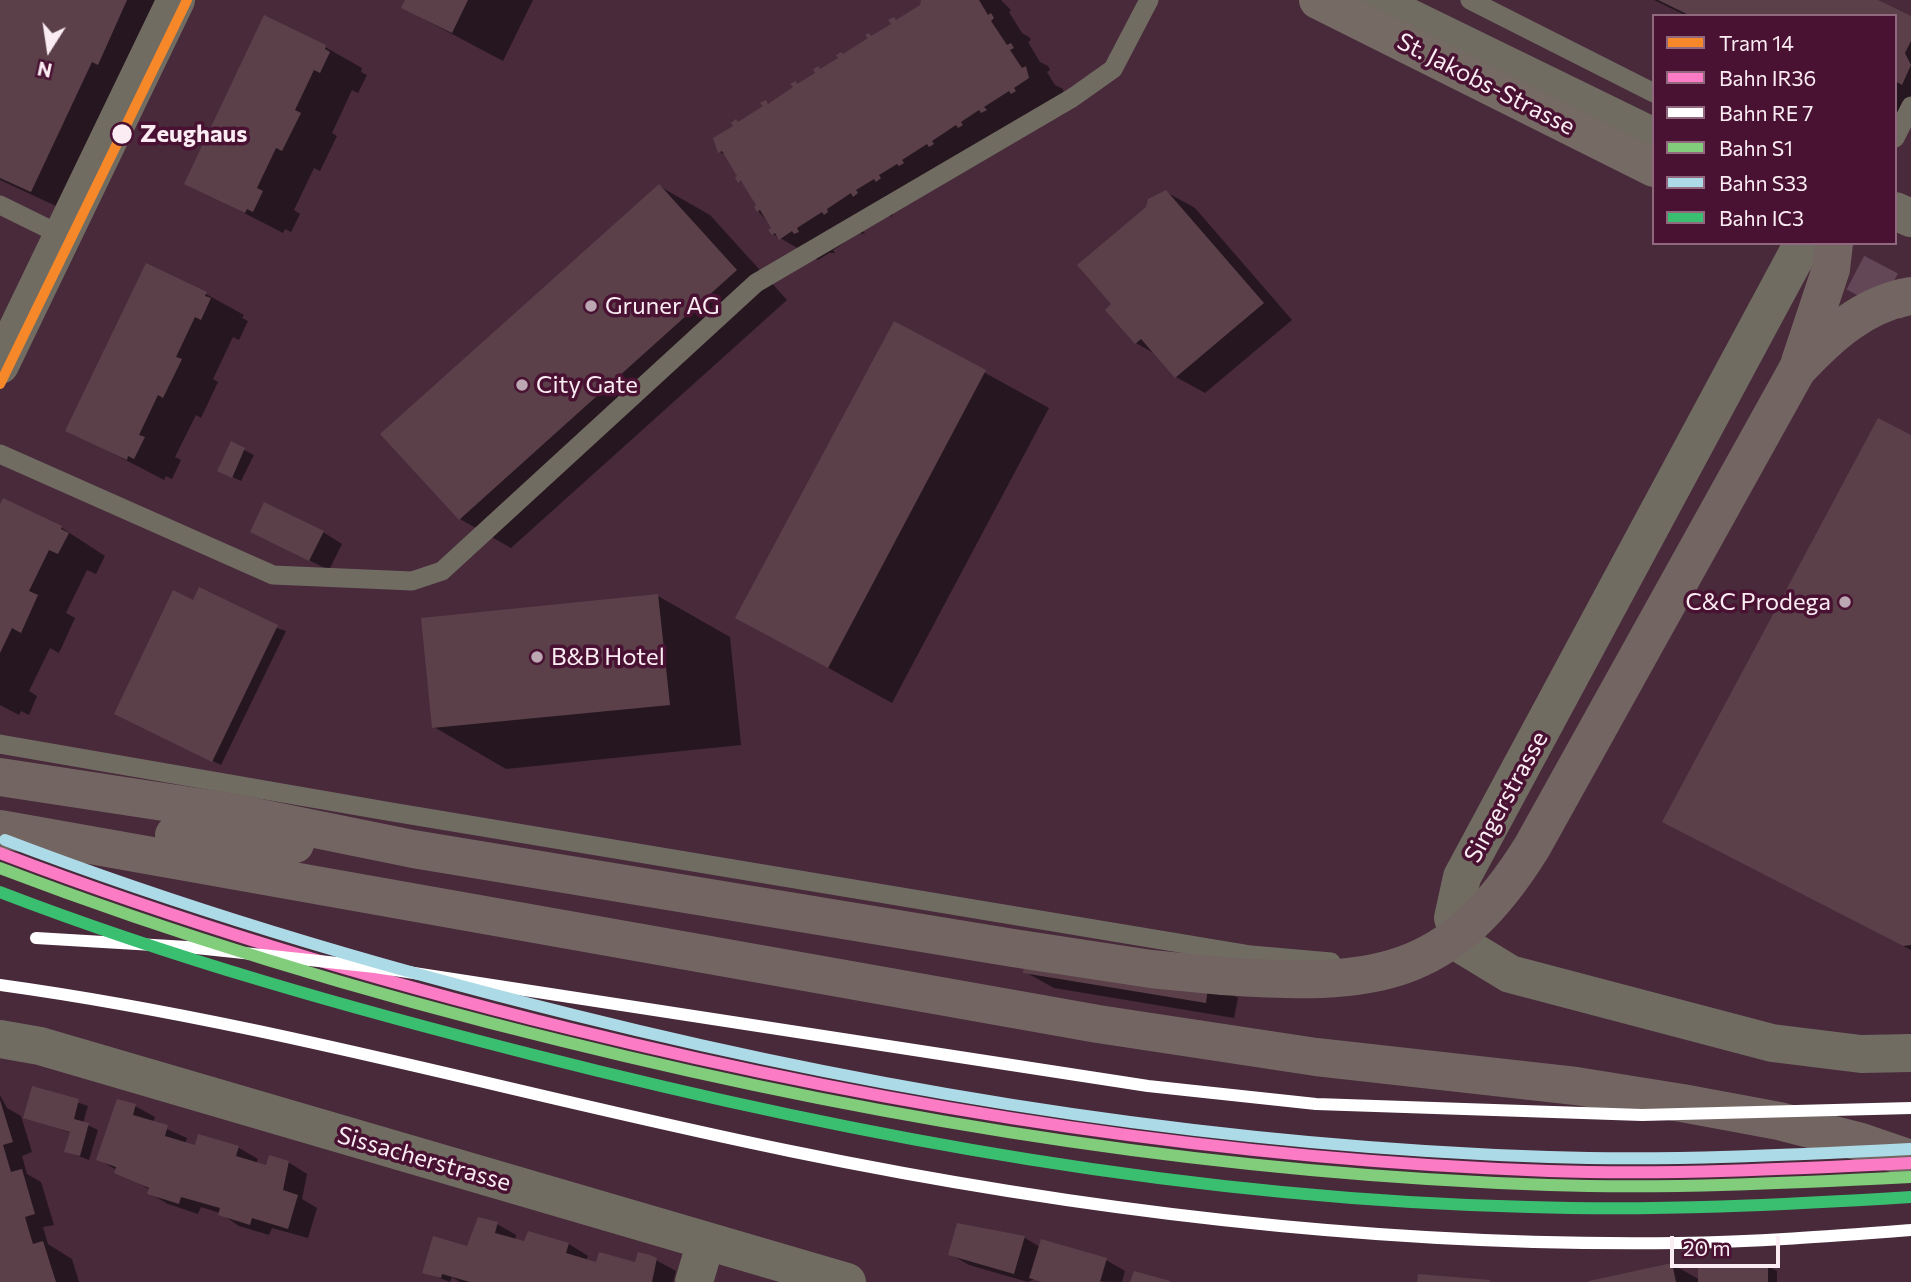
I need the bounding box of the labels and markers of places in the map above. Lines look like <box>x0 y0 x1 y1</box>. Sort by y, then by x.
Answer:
place label: Zeughaus <box>140 120 247 148</box>
marker: Zeughaus <box>110 122 134 146</box>
place label: Gruner AG <box>605 292 720 320</box>
marker: Gruner AG <box>583 298 599 314</box>
place label: City Gate <box>536 371 638 399</box>
marker: City Gate <box>514 377 530 393</box>
place label: C&C Prodega <box>1685 588 1831 616</box>
marker: C&C Prodega <box>1837 594 1853 610</box>
place label: B&B Hotel <box>551 643 665 671</box>
marker: B&B Hotel <box>529 649 545 665</box>

